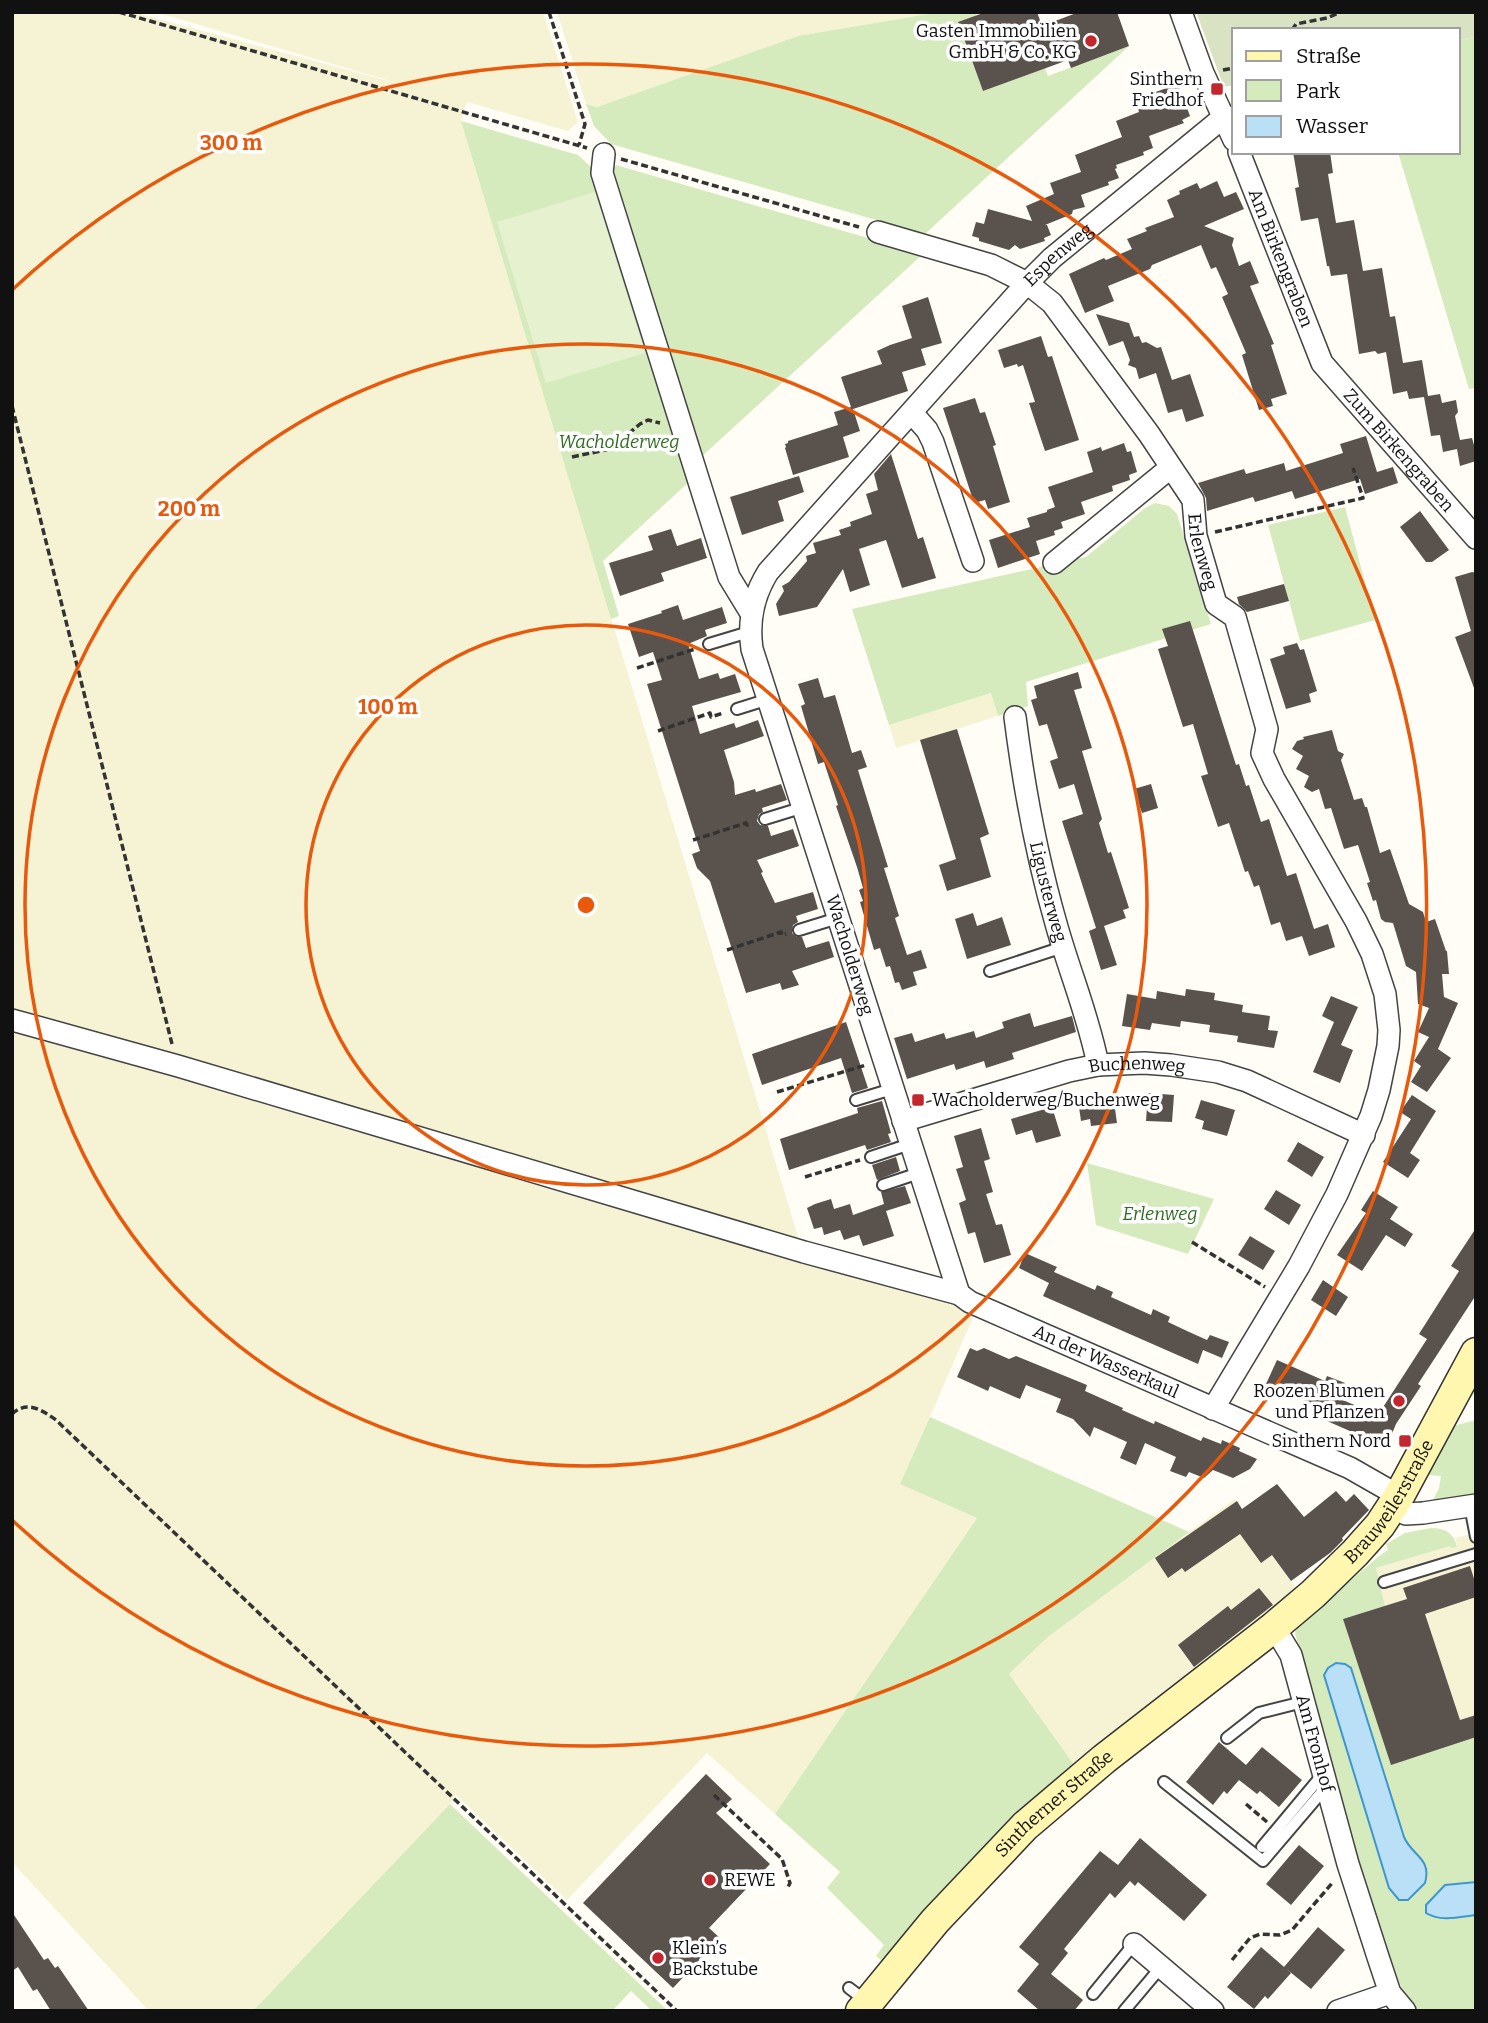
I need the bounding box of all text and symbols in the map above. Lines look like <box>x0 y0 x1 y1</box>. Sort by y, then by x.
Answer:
place label: Gasten Immobilien GmbH & Co. KG <box>916 20 1078 63</box>
legend <box>1232 28 1460 154</box>
marker: Gasten Immobilien GmbH & Co. KG <box>1083 33 1099 49</box>
text: Straße <box>1296 43 1361 69</box>
place label: Sinthern Friedhof <box>1130 68 1205 111</box>
text: Park <box>1296 78 1340 104</box>
marker: Sinthern Friedhof <box>1209 81 1225 97</box>
text: Wasser <box>1296 113 1368 139</box>
text: 300 m <box>200 130 262 156</box>
street label: Am Birkengraben <box>1244 186 1318 331</box>
street label: Espenweg <box>1019 218 1097 291</box>
street label: Zum Birkengraben <box>1339 384 1459 517</box>
park label: Wacholderweg <box>558 431 680 453</box>
text: 200 m <box>158 496 220 522</box>
street label: Erlenweg <box>1183 512 1222 593</box>
text: 100 m <box>358 694 418 720</box>
street label: Ligusterweg <box>1025 839 1072 945</box>
street label: Wacholderweg <box>821 892 879 1018</box>
centre of rings <box>574 893 598 917</box>
street label: Buchenweg <box>1086 1052 1187 1078</box>
place label: Wacholderweg/Buchenweg <box>932 1089 1160 1111</box>
marker: Wacholderweg/Buchenweg <box>910 1092 926 1108</box>
park label: Erlenweg <box>1122 1203 1198 1225</box>
street label: An der Wasserkaul <box>1030 1320 1182 1403</box>
place label: Roozen Blumen und Pflanzen <box>1253 1380 1386 1423</box>
marker: Roozen Blumen und Pflanzen <box>1391 1393 1407 1409</box>
place label: Sinthern Nord <box>1271 1430 1391 1452</box>
marker: Sinthern Nord <box>1397 1433 1413 1449</box>
street label: Brauweilerstraße <box>1340 1436 1438 1568</box>
street label: Am Fronhof <box>1291 1692 1339 1796</box>
street label: Sintherner Straße <box>990 1745 1117 1862</box>
place label: REWE <box>724 1869 776 1891</box>
marker: REWE <box>702 1872 718 1888</box>
place label: Klein’s Backstube <box>672 1937 758 1980</box>
marker: Klein’s Backstube <box>650 1950 666 1966</box>

